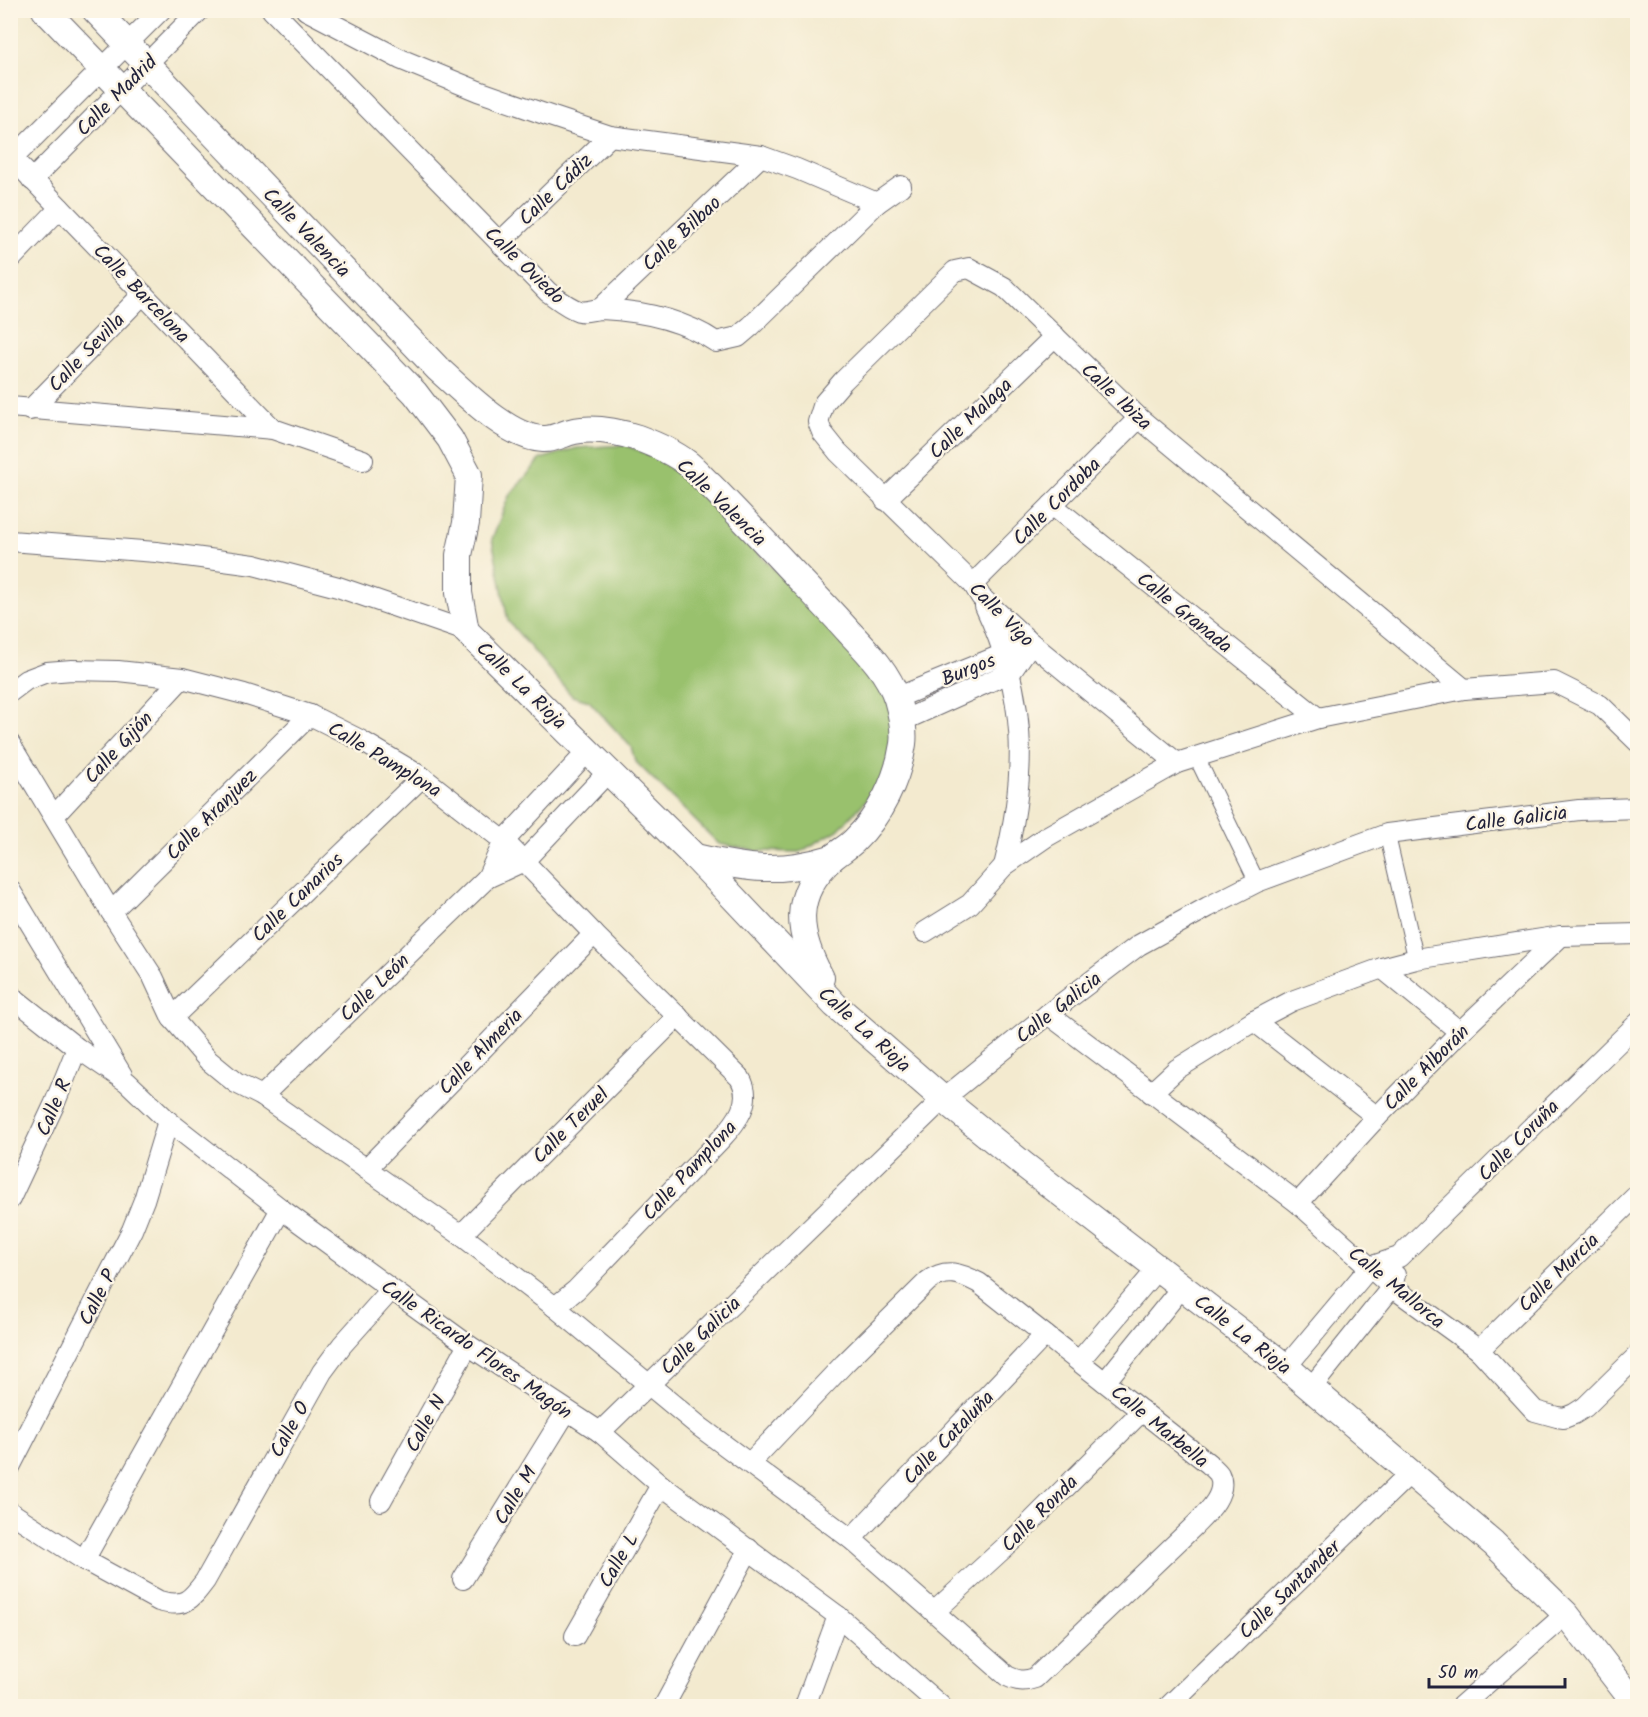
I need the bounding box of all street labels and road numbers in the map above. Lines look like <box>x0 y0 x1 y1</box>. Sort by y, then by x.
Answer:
street label: Calle Madrid <box>69 47 166 145</box>
street label: Calle Cádiz <box>512 146 601 234</box>
street label: Calle Valencia <box>254 181 357 286</box>
street label: Calle Bilbao <box>635 189 730 280</box>
street label: Calle Oviedo <box>476 220 571 313</box>
street label: Calle Barcelona <box>84 237 197 352</box>
street label: Calle Sevilla <box>41 306 134 401</box>
street label: Calle Ibiza <box>1073 356 1159 439</box>
street label: Calle Malaga <box>922 371 1021 468</box>
street label: Calle Cordoba <box>1006 451 1109 554</box>
street label: Calle Valencia <box>668 452 773 555</box>
street label: Calle Granada <box>1129 565 1239 662</box>
street label: Calle Vigo <box>960 575 1041 656</box>
street label: Calle La Rioja <box>468 634 574 738</box>
street label: Burgos <box>937 645 1001 696</box>
street label: Calle Gijón <box>77 705 162 792</box>
street label: Calle Pamplona <box>321 714 447 807</box>
street label: Calle Aranjuez <box>159 762 266 869</box>
street label: Calle Galicia <box>1463 798 1569 842</box>
street label: Calle Canarios <box>245 845 352 951</box>
street label: Calle León <box>333 946 418 1030</box>
street label: Calle Galicia <box>1009 964 1109 1053</box>
street label: Calle La Rioja <box>810 980 918 1081</box>
street label: Calle Almeria <box>431 1001 531 1103</box>
street label: Calle Alborán <box>1377 1018 1478 1119</box>
street label: Calle R <box>28 1074 81 1142</box>
street label: Calle Teruel <box>525 1080 617 1172</box>
street label: Calle Coruña <box>1471 1093 1568 1190</box>
street label: Calle Pamplona <box>635 1114 746 1229</box>
street label: Calle Murcia <box>1511 1226 1608 1321</box>
street label: Calle Mallorca <box>1340 1239 1451 1338</box>
street label: Calle P <box>71 1263 127 1331</box>
street label: Calle Ricardo Flores Magón <box>373 1272 578 1429</box>
street label: Calle La Rioja <box>1186 1287 1298 1384</box>
street label: Calle Galicia <box>653 1289 749 1384</box>
street label: Calle Marbella <box>1103 1378 1215 1477</box>
street label: Calle Cataluña <box>896 1384 1003 1493</box>
street label: Calle N <box>398 1389 456 1459</box>
street label: Calle O <box>262 1396 319 1464</box>
street label: Calle M <box>487 1460 547 1532</box>
street label: Calle Ronda <box>994 1468 1087 1561</box>
street label: Calle L <box>591 1527 648 1595</box>
street label: Calle Santander <box>1232 1532 1350 1648</box>

